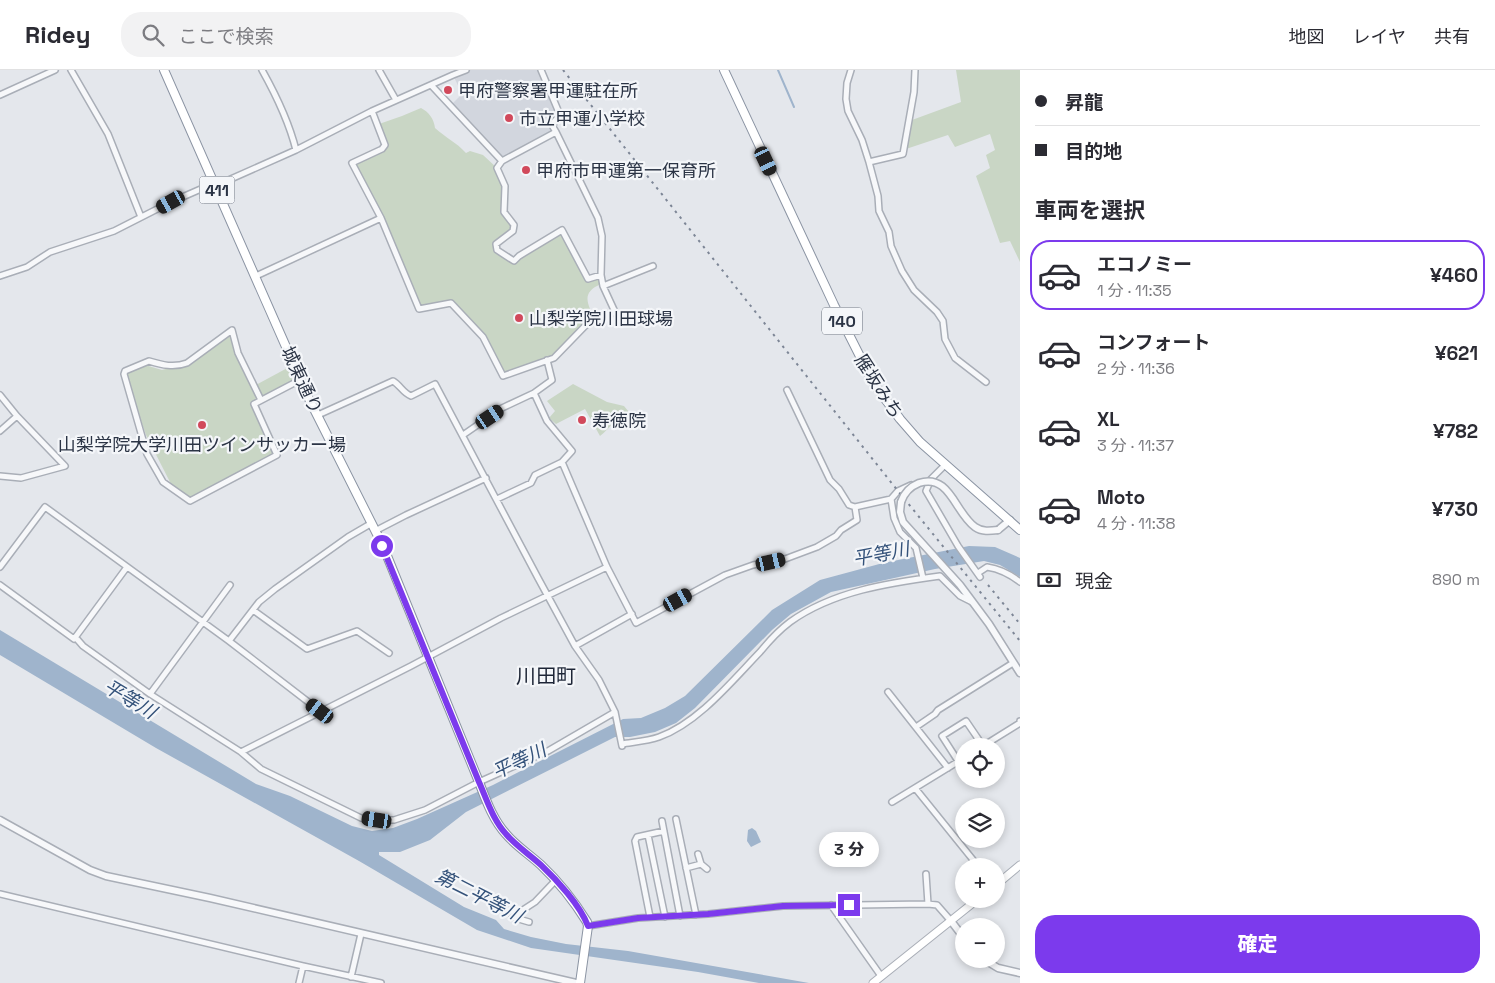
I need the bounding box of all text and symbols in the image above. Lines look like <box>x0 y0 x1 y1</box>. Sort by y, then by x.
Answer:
search box <box>121 12 471 57</box>
text: Ridey <box>25 19 91 50</box>
icon: search <box>139 21 167 49</box>
text: ここで検索 <box>179 24 274 49</box>
text: 地図 <box>1289 25 1325 48</box>
text: レイヤ <box>1353 25 1406 48</box>
text: 共有 <box>1434 25 1470 48</box>
place label: 甲府警察署甲運駐在所 <box>458 79 638 102</box>
marker: 甲府警察署甲運駐在所 <box>442 84 454 96</box>
text: 昇龍 <box>1065 90 1103 115</box>
place label: 市立甲運小学校 <box>519 107 645 130</box>
marker: 市立甲運小学校 <box>503 112 515 124</box>
text: 目的地 <box>1065 139 1122 164</box>
car <box>752 144 779 178</box>
place label: 甲府市甲運第一保育所 <box>536 159 716 182</box>
marker: 甲府市甲運第一保育所 <box>520 164 532 176</box>
road number: 411 <box>200 176 234 204</box>
car <box>154 188 187 216</box>
text: 車両を選択 <box>1035 196 1145 224</box>
text: エコノミー <box>1097 252 1192 277</box>
icon: car <box>1037 253 1082 298</box>
text: ¥460 <box>1430 263 1478 288</box>
text: 1 分 · 11:35 <box>1097 280 1172 301</box>
place label: 山梨学院川田球場 <box>529 307 673 330</box>
road number: 140 <box>822 308 862 334</box>
marker: 山梨学院川田球場 <box>513 312 525 324</box>
text: コンフォート <box>1097 330 1210 355</box>
icon: car <box>1037 331 1082 376</box>
text: ¥621 <box>1435 341 1478 366</box>
street label: 城東通り <box>276 343 328 417</box>
street label: 雁坂みち <box>850 350 908 422</box>
text: 2 分 · 11:36 <box>1097 358 1175 379</box>
car <box>473 402 506 432</box>
text: XL <box>1097 407 1120 432</box>
place label: 寿徳院 <box>592 409 646 432</box>
icon: car <box>1037 409 1082 454</box>
marker: 寿徳院 <box>576 414 588 426</box>
marker: 山梨学院大学川田ツインサッカー場 <box>196 419 208 431</box>
text: ¥782 <box>1433 419 1478 444</box>
place label: 山梨学院大学川田ツインサッカー場 <box>58 433 346 456</box>
text: 3 分 · 11:37 <box>1097 435 1174 456</box>
text: Moto <box>1097 485 1145 510</box>
icon: car <box>1037 487 1082 532</box>
text: ¥730 <box>1432 497 1478 522</box>
text: 4 分 · 11:38 <box>1097 513 1175 534</box>
route start <box>371 535 393 557</box>
water label: 平等川 <box>851 536 913 572</box>
car <box>754 551 787 573</box>
icon: cash <box>1035 566 1063 594</box>
text: 現金 <box>1075 569 1113 594</box>
text: 890 m <box>1432 569 1480 590</box>
car <box>661 586 694 614</box>
district label: 川田町 <box>516 663 576 689</box>
water label: 平等川 <box>99 674 163 725</box>
car <box>303 696 336 726</box>
water label: 平等川 <box>488 736 552 785</box>
map controls <box>955 738 1005 968</box>
button: locate <box>955 738 1005 788</box>
button: layers <box>955 798 1005 848</box>
car <box>361 810 392 830</box>
callout: 3 分 <box>819 832 879 868</box>
text: 3 分 <box>834 839 864 860</box>
button: + <box>955 858 1005 908</box>
water label: 第二平等川 <box>431 863 529 930</box>
route end <box>838 894 860 916</box>
button: 確定 <box>1035 915 1480 973</box>
button: − <box>955 918 1005 968</box>

